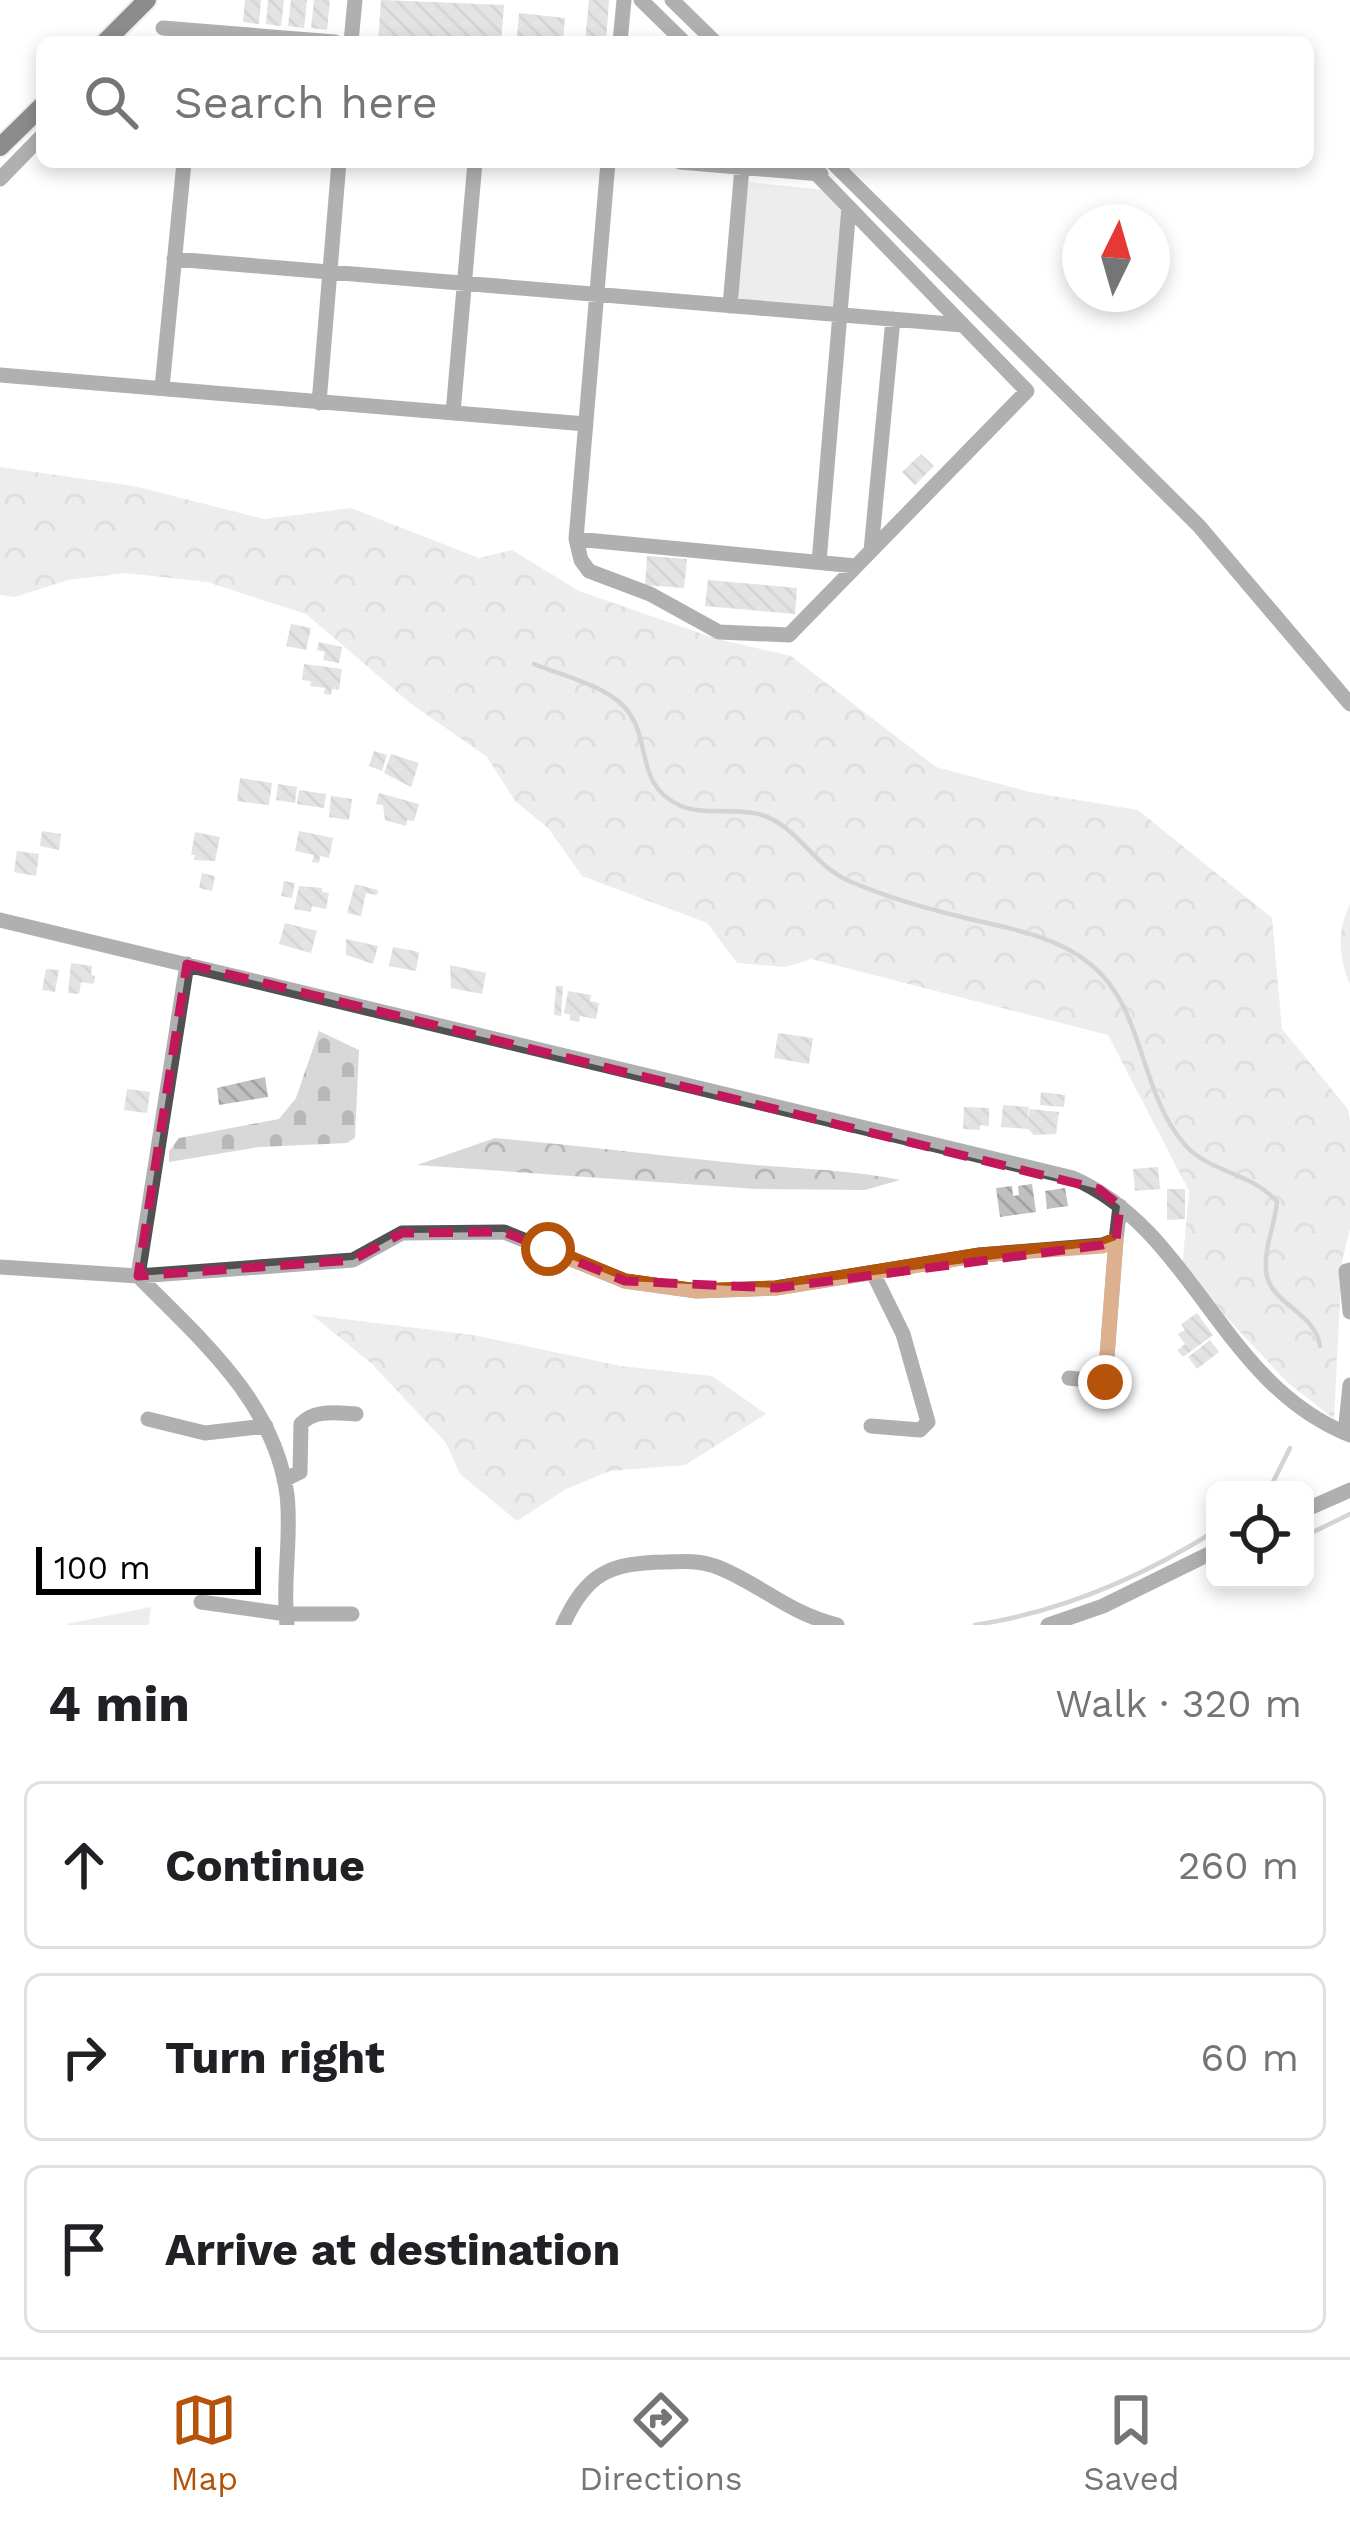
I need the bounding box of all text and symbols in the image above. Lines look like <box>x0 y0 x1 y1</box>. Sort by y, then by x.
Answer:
search box <box>36 36 1314 168</box>
icon: search <box>78 69 144 135</box>
text: Search here <box>174 76 438 129</box>
north arrow <box>1062 204 1170 312</box>
route start <box>521 1222 575 1276</box>
route end <box>1078 1355 1132 1409</box>
map controls <box>1206 1481 1314 1589</box>
button: locate <box>1206 1481 1314 1589</box>
scale bar <box>36 1541 261 1594</box>
text: 100 m <box>54 1548 151 1587</box>
text: 4 min <box>48 1674 190 1733</box>
text: Walk · 320 m <box>1055 1681 1302 1726</box>
icon: ahead <box>51 1832 117 1898</box>
text: Continue <box>165 1839 365 1892</box>
text: 260 m <box>1178 1843 1299 1888</box>
icon: right <box>51 2024 117 2090</box>
text: Turn right <box>165 2031 385 2084</box>
text: 60 m <box>1201 2035 1299 2080</box>
icon: arrive <box>51 2216 117 2282</box>
text: Arrive at destination <box>165 2223 620 2276</box>
tab: Map <box>171 2387 238 2498</box>
tab: Directions <box>579 2387 742 2498</box>
tab: Saved <box>1084 2387 1179 2498</box>

